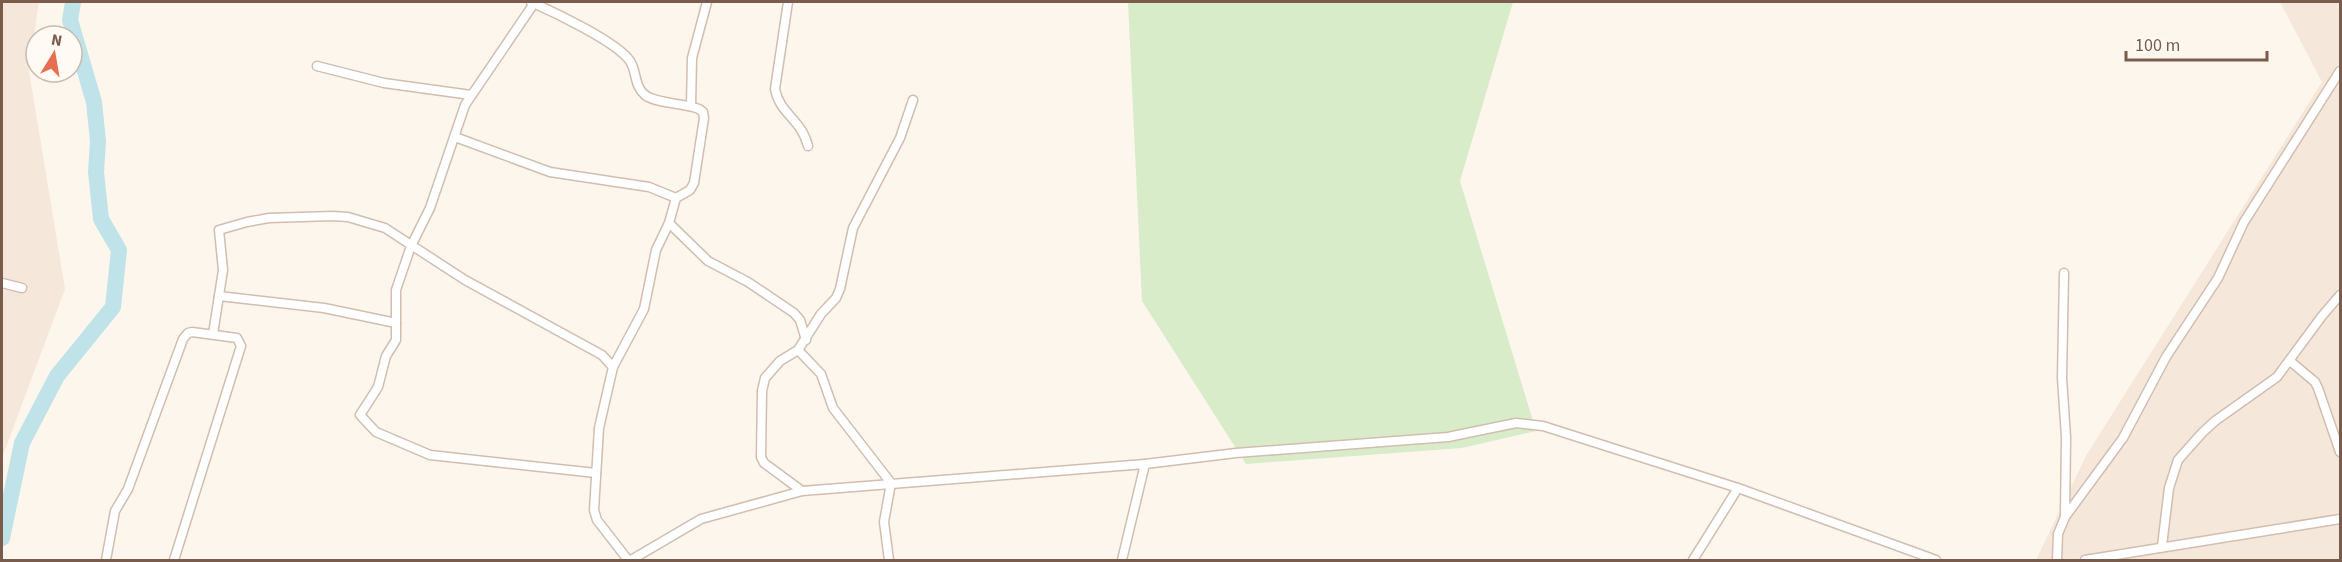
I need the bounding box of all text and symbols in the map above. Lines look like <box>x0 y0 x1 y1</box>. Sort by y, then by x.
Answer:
north arrow <box>24 24 84 84</box>
scale bar <box>2126 24 2267 62</box>
text: N <box>49 28 64 52</box>
text: 100 m <box>2135 33 2180 58</box>

